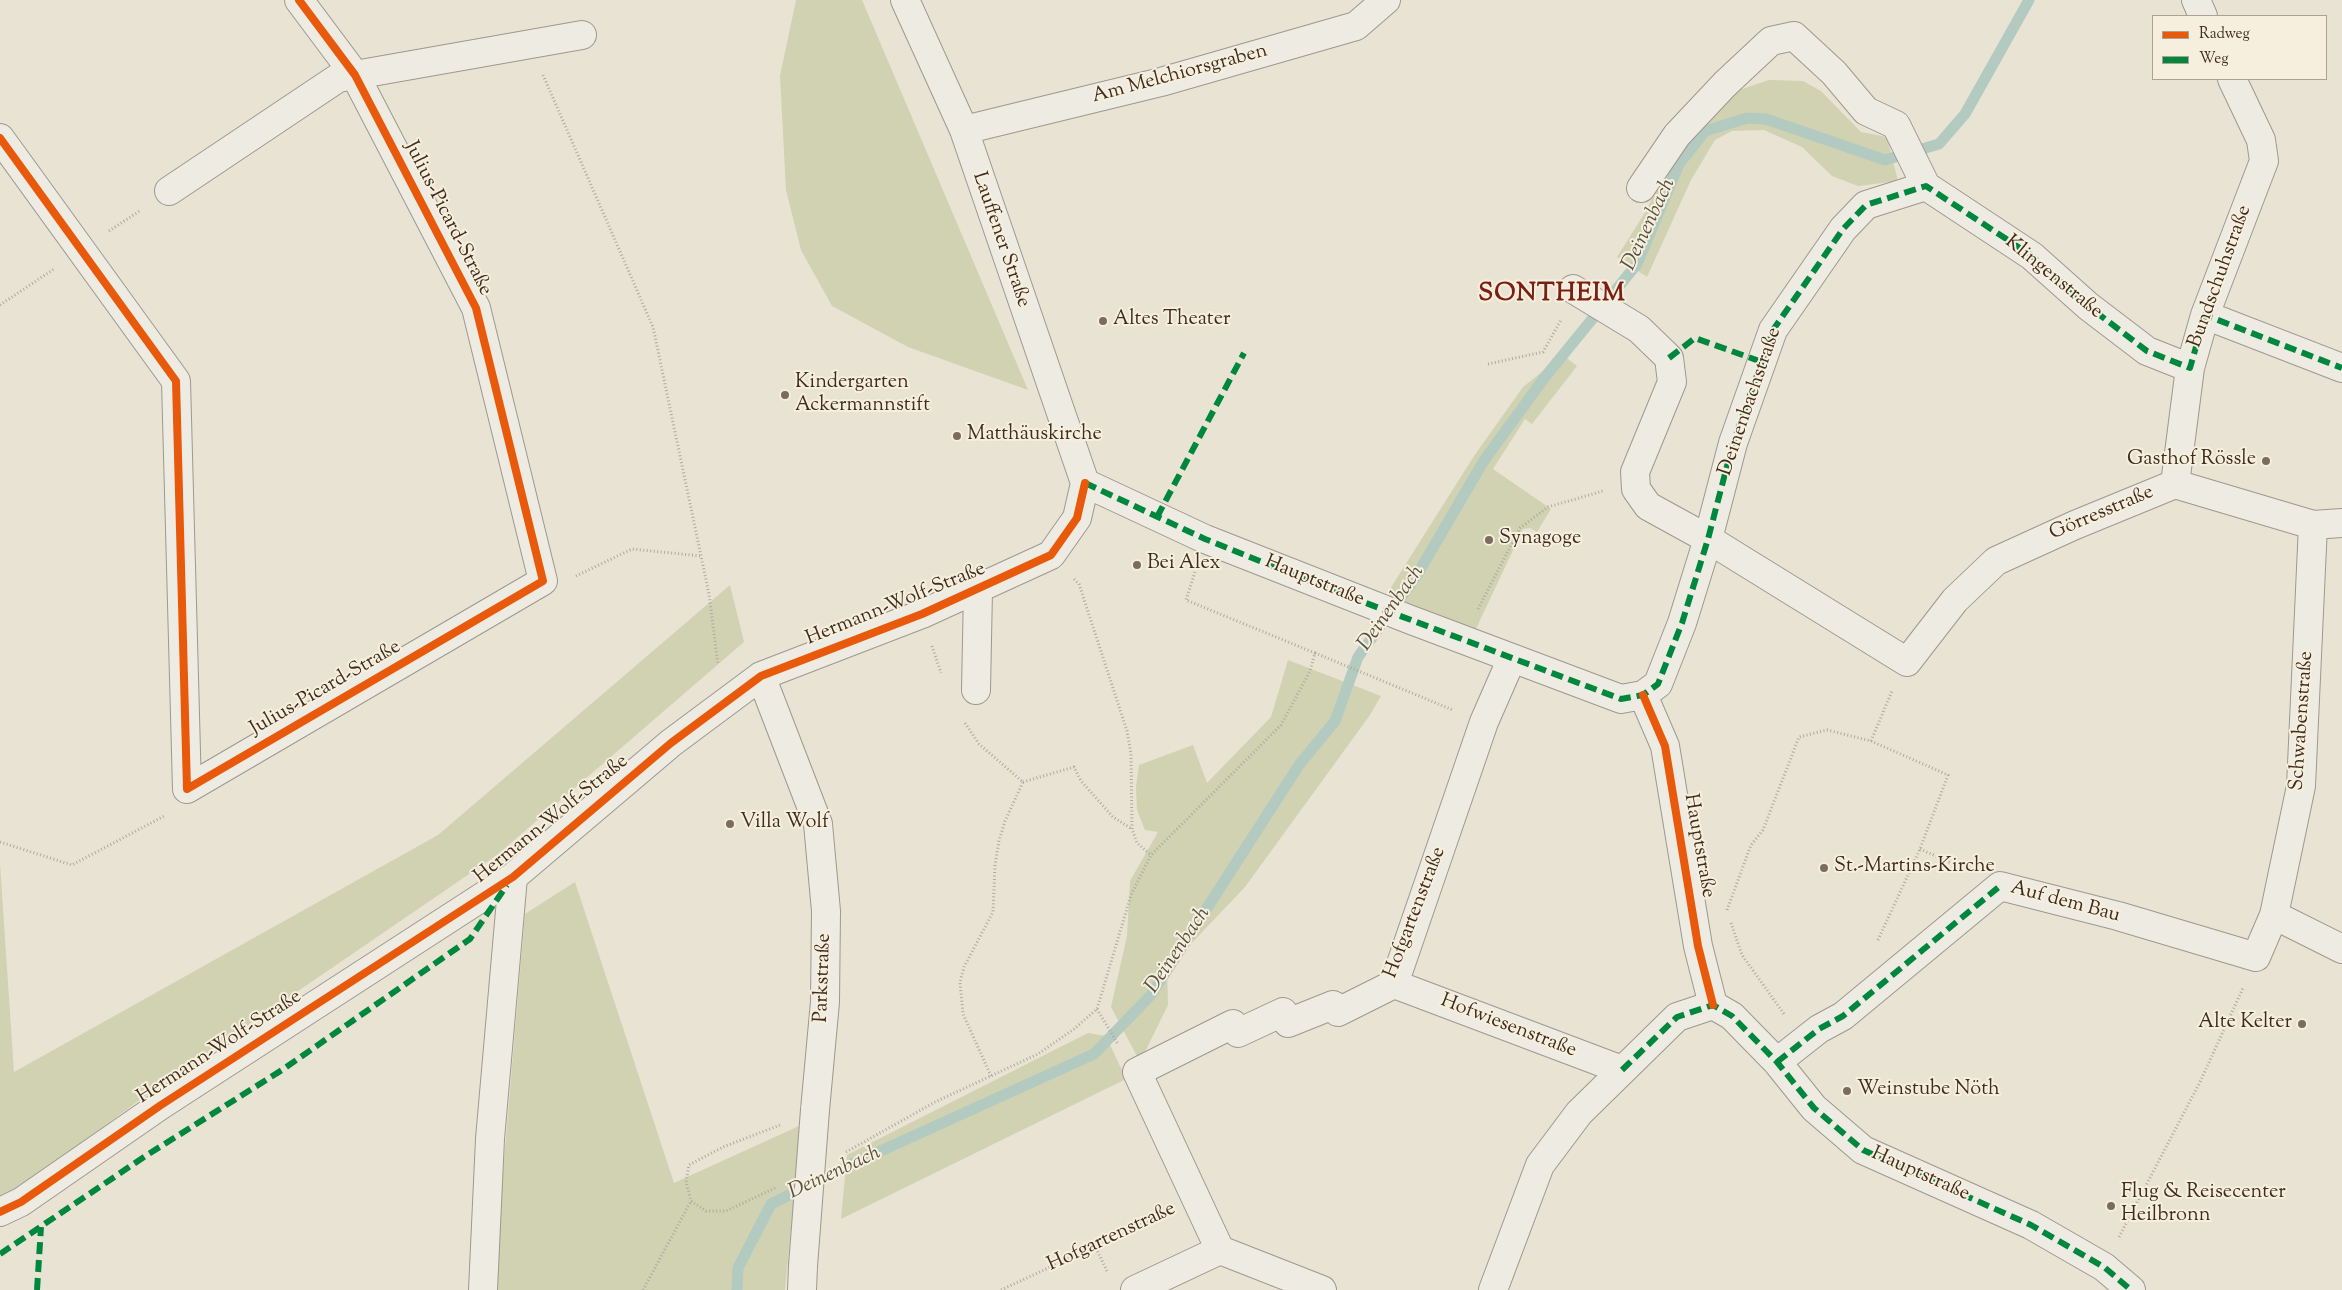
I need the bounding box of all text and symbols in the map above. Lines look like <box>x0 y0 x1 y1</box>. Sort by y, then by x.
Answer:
legend <box>2152 15 2327 80</box>
text: Radweg <box>2199 24 2250 45</box>
street label: Am Melchiorsgraben <box>1090 40 1270 110</box>
text: Weg <box>2199 49 2229 70</box>
street label: Julius-Picard-Straße <box>398 138 496 300</box>
street label: Lauffener Straße <box>966 169 1034 311</box>
water label: Deinenbach <box>1618 175 1682 275</box>
street label: Bundschuhstraße <box>2184 202 2258 352</box>
street label: Klingenstraße <box>1999 231 2107 325</box>
district label: SONTHEIM <box>1477 281 1627 311</box>
place label: Altes Theater <box>1113 309 1230 333</box>
marker: Altes Theater <box>1097 315 1109 327</box>
street label: Deinenbachstraße <box>1714 325 1788 479</box>
place label: Kindergarten Ackermannstift <box>795 372 930 419</box>
marker: Kindergarten Ackermannstift <box>779 389 791 401</box>
place label: Matthäuskirche <box>967 424 1102 448</box>
marker: Matthäuskirche <box>951 430 963 442</box>
place label: Gasthof Rössle <box>2127 449 2256 473</box>
marker: Gasthof Rössle <box>2260 455 2272 467</box>
street label: Görresstraße <box>2046 481 2158 547</box>
place label: Synagoge <box>1499 528 1581 552</box>
marker: Synagoge <box>1483 534 1495 546</box>
street label: Hauptstraße <box>1261 551 1367 613</box>
place label: Bei Alex <box>1147 553 1221 577</box>
street label: Hermann-Wolf-Straße <box>803 558 989 652</box>
marker: Bei Alex <box>1131 559 1143 571</box>
water label: Deinenbach <box>1353 561 1431 657</box>
street label: Julius-Picard-Straße <box>246 636 406 742</box>
street label: Schwabenstraße <box>2286 650 2320 792</box>
street label: Hermann-Wolf-Straße <box>470 750 634 890</box>
street label: Hauptstraße <box>1677 792 1719 900</box>
place label: Villa Wolf <box>740 812 829 836</box>
marker: Villa Wolf <box>724 818 736 830</box>
street label: Hofgartenstraße <box>1380 844 1452 982</box>
place label: St.-Martins-Kirche <box>1834 856 1995 880</box>
marker: St.-Martins-Kirche <box>1818 862 1830 874</box>
street label: Auf dem Bau <box>2008 877 2122 929</box>
water label: Deinenbach <box>1141 903 1217 999</box>
street label: Parkstraße <box>810 933 838 1023</box>
street label: Hermann-Wolf-Straße <box>133 986 307 1110</box>
street label: Hofwiesenstraße <box>1437 990 1579 1064</box>
place label: Alte Kelter <box>2198 1012 2292 1036</box>
marker: Alte Kelter <box>2296 1018 2308 1030</box>
place label: Weinstube Nöth <box>1857 1079 2000 1103</box>
marker: Weinstube Nöth <box>1841 1085 1853 1097</box>
water label: Deinenbach <box>785 1142 885 1206</box>
street label: Hauptstraße <box>1867 1143 1973 1207</box>
place label: Flug & Reisecenter Heilbronn <box>2121 1182 2286 1229</box>
street label: Hofgartenstraße <box>1044 1198 1180 1278</box>
marker: Flug & Reisecenter Heilbronn <box>2105 1200 2117 1212</box>

